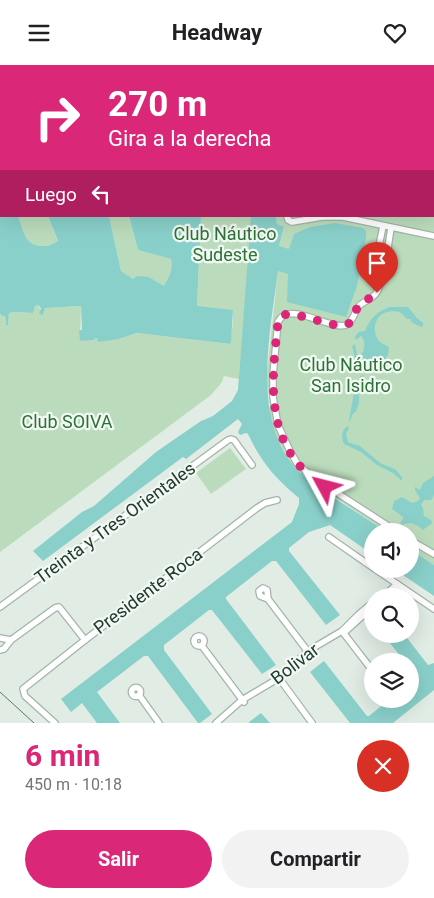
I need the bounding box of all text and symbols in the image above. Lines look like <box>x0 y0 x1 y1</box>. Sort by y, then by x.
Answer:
icon: menu <box>25 19 53 47</box>
icon: heart <box>381 19 409 47</box>
text: Headway <box>172 20 262 45</box>
text: 270 m <box>108 84 207 125</box>
icon: right <box>25 85 90 150</box>
text: Gira a la derecha <box>108 126 272 151</box>
icon: left <box>87 180 115 208</box>
text: Luego <box>25 183 77 206</box>
park label: Club Náutico Sudeste <box>173 223 277 265</box>
pin <box>356 242 398 293</box>
icon: arrive <box>363 249 391 277</box>
park label: Club Náutico San Isidro <box>299 354 403 396</box>
park label: Club SOIVA <box>21 411 113 432</box>
street label: Treinta y Tres Orientales <box>30 457 199 588</box>
position arrow <box>298 460 350 512</box>
map controls <box>364 523 419 708</box>
button: sound <box>364 523 419 578</box>
street label: Presidente Roca <box>89 543 206 638</box>
button: search <box>364 588 419 643</box>
street label: Bolivar <box>267 639 323 688</box>
button: layers <box>364 653 419 708</box>
text: 6 min <box>25 738 100 773</box>
button: close <box>357 740 409 792</box>
text: 450 m · 10:18 <box>25 775 122 794</box>
button: Salir <box>25 830 212 888</box>
button: Compartir <box>222 830 409 888</box>

